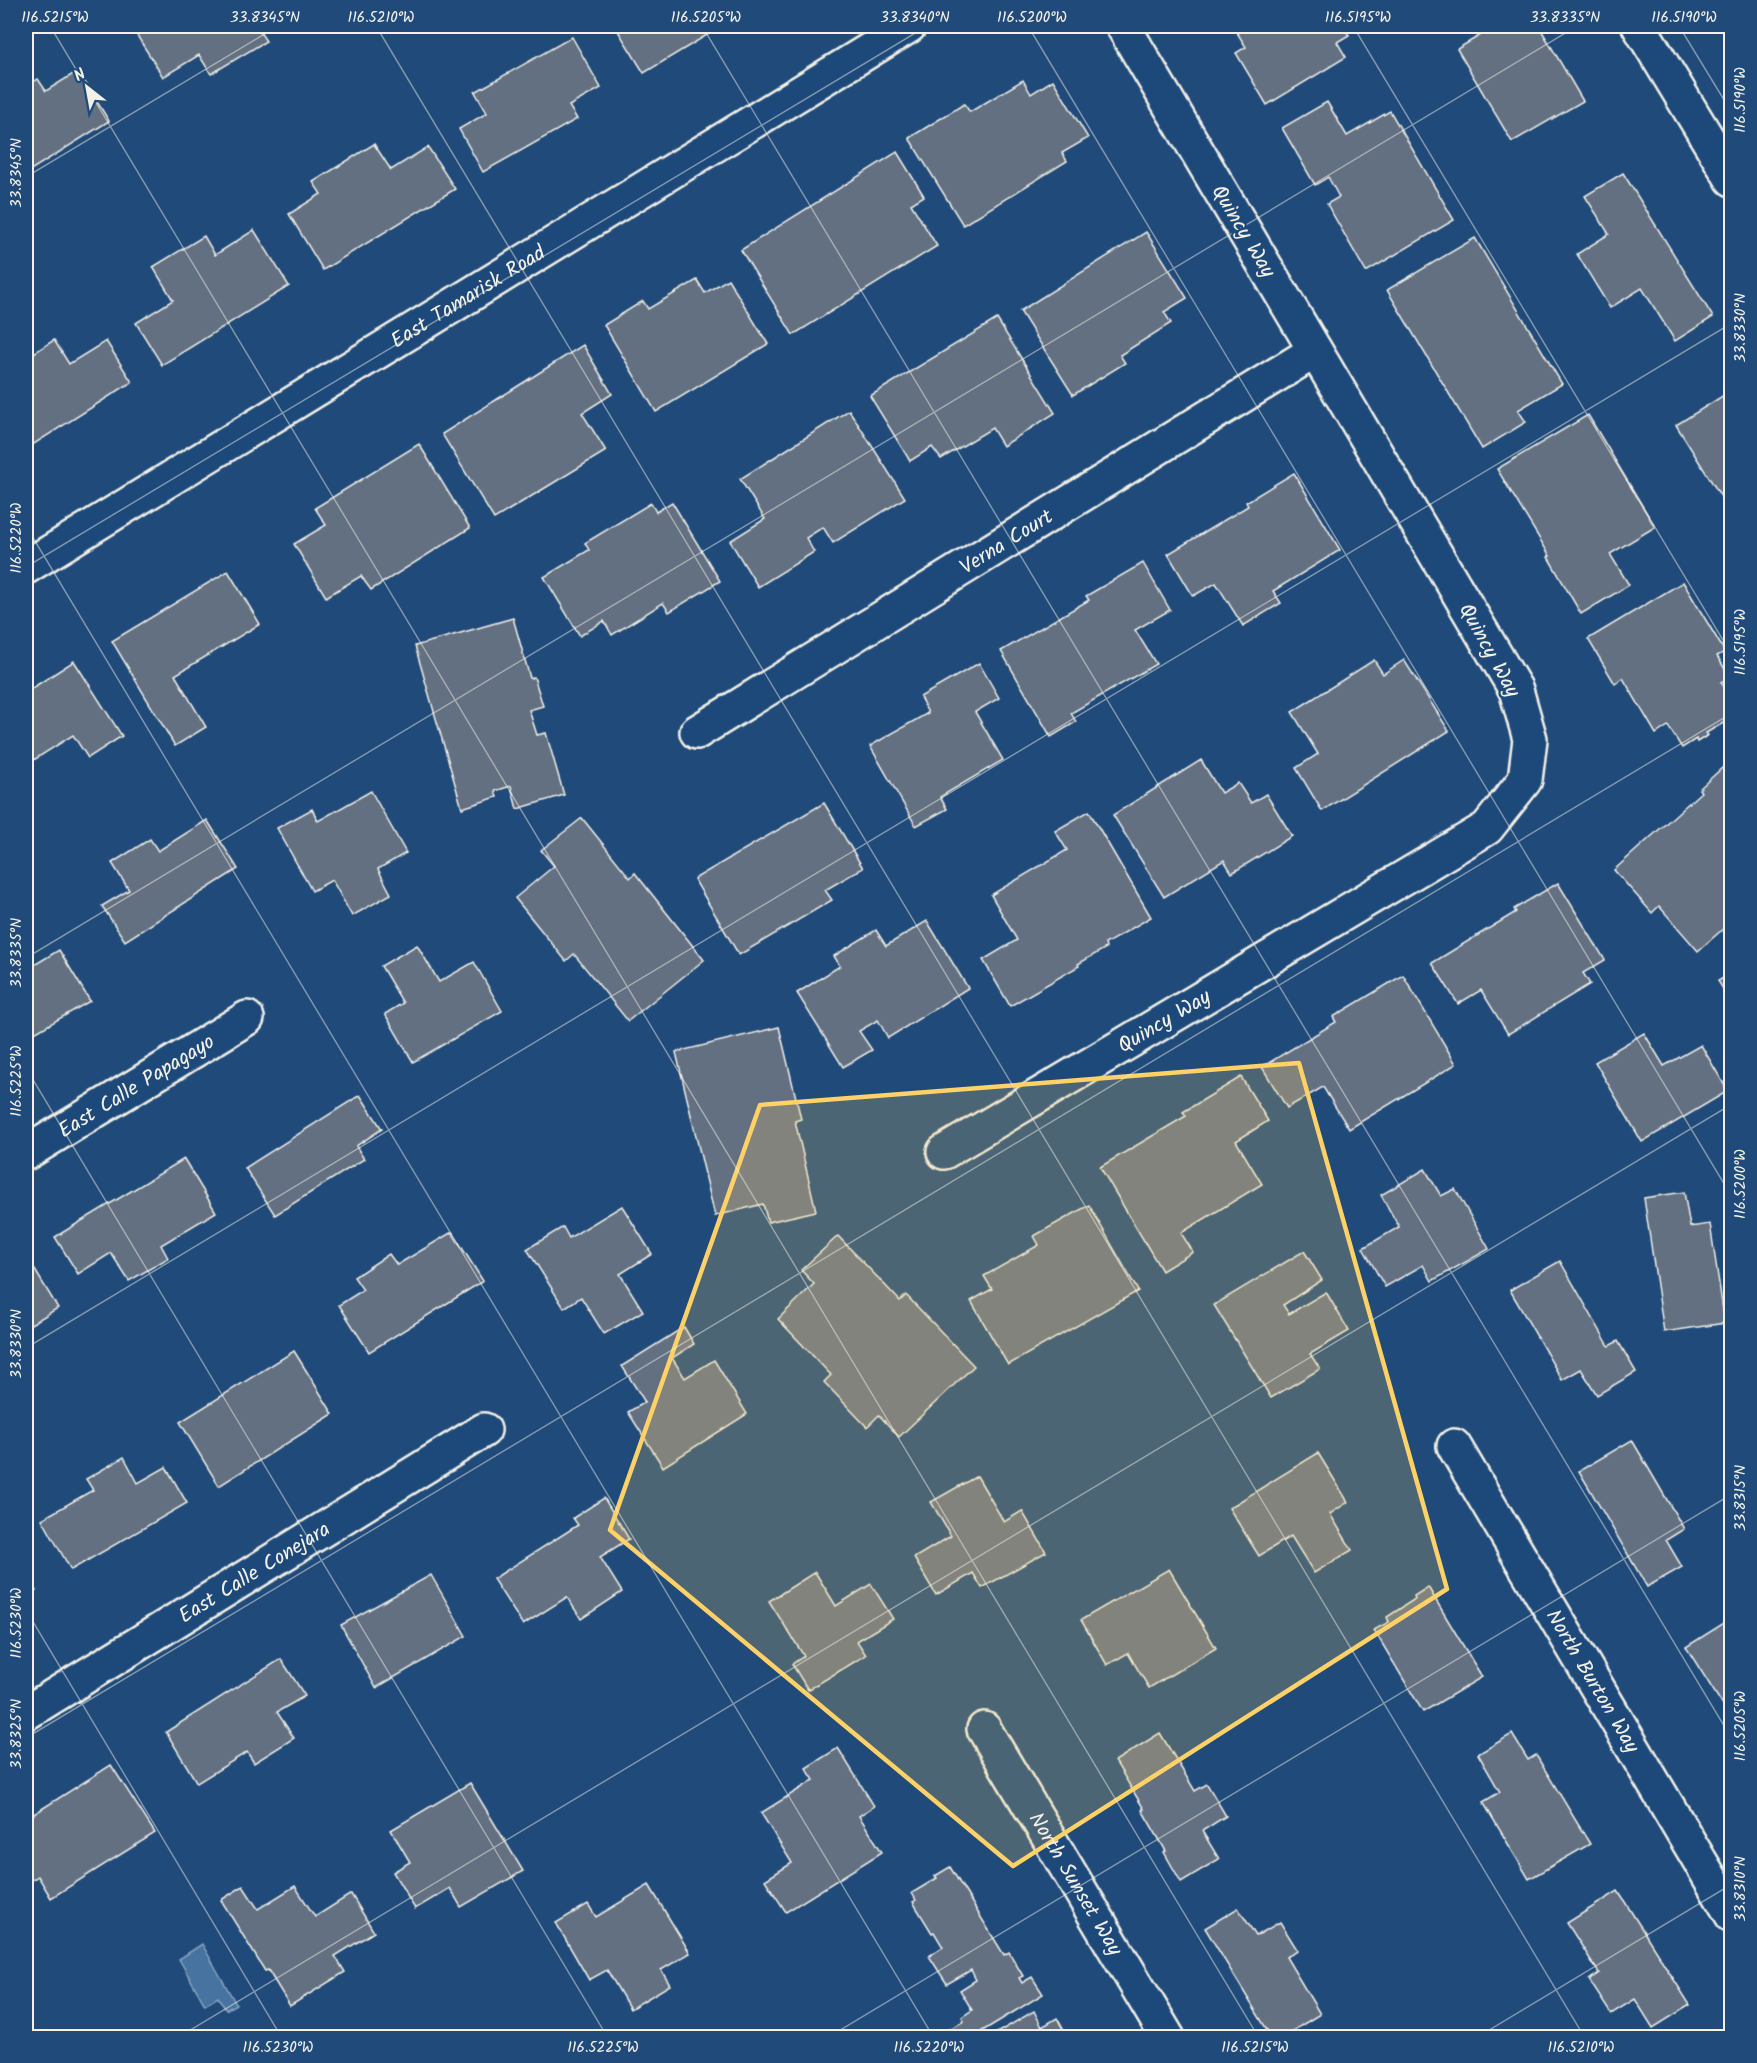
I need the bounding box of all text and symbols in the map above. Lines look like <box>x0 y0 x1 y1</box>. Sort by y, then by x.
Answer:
text: 116.5215°W <box>21 6 89 30</box>
text: 33.8345°N <box>230 6 300 30</box>
text: 116.5210°W <box>347 6 415 30</box>
text: 116.5205°W <box>671 6 741 30</box>
text: 33.8340°N <box>880 6 950 30</box>
text: 116.5200°W <box>997 6 1067 30</box>
text: 116.5195°W <box>1325 6 1391 30</box>
text: 33.8335°N <box>1530 6 1600 30</box>
text: 116.5190°W <box>1651 6 1717 30</box>
north arrow <box>57 57 117 117</box>
text: N <box>69 62 91 89</box>
text: 116.5190°W <box>1729 67 1753 133</box>
text: 33.8345°N <box>5 138 29 208</box>
street label: Quincy Way <box>1202 179 1284 285</box>
street label: East Tamarisk Road <box>385 237 553 358</box>
text: 33.8330°N <box>1729 293 1753 363</box>
street label: Verna Court <box>954 501 1061 584</box>
text: 116.5220°W <box>5 502 29 574</box>
street label: Quincy Way <box>1449 597 1528 704</box>
text: 116.5195°W <box>1729 609 1753 675</box>
text: 33.8335°N <box>5 918 29 988</box>
street label: Quincy Way <box>1112 981 1218 1063</box>
street label: East Calle Papagayo <box>52 1026 222 1148</box>
text: 116.5225°W <box>5 1045 29 1117</box>
text: 116.5200°W <box>1729 1149 1753 1219</box>
text: 33.8330°N <box>5 1309 29 1379</box>
text: 33.8315°N <box>1729 1465 1753 1531</box>
street label: East Calle Conejara <box>172 1514 337 1633</box>
text: 116.5230°W <box>5 1587 29 1658</box>
street label: North Burton Way <box>1536 1603 1648 1760</box>
text: 116.5205°W <box>1729 1691 1753 1761</box>
text: 33.8325°N <box>5 1699 29 1769</box>
street label: North Sunset Way <box>1019 1806 1131 1963</box>
text: 33.8310°N <box>1729 1856 1753 1922</box>
text: 116.5230°W <box>243 2036 314 2060</box>
text: 116.5225°W <box>567 2036 639 2060</box>
text: 116.5220°W <box>893 2036 965 2060</box>
text: 116.5215°W <box>1221 2036 1289 2060</box>
text: 116.5210°W <box>1547 2036 1615 2060</box>

